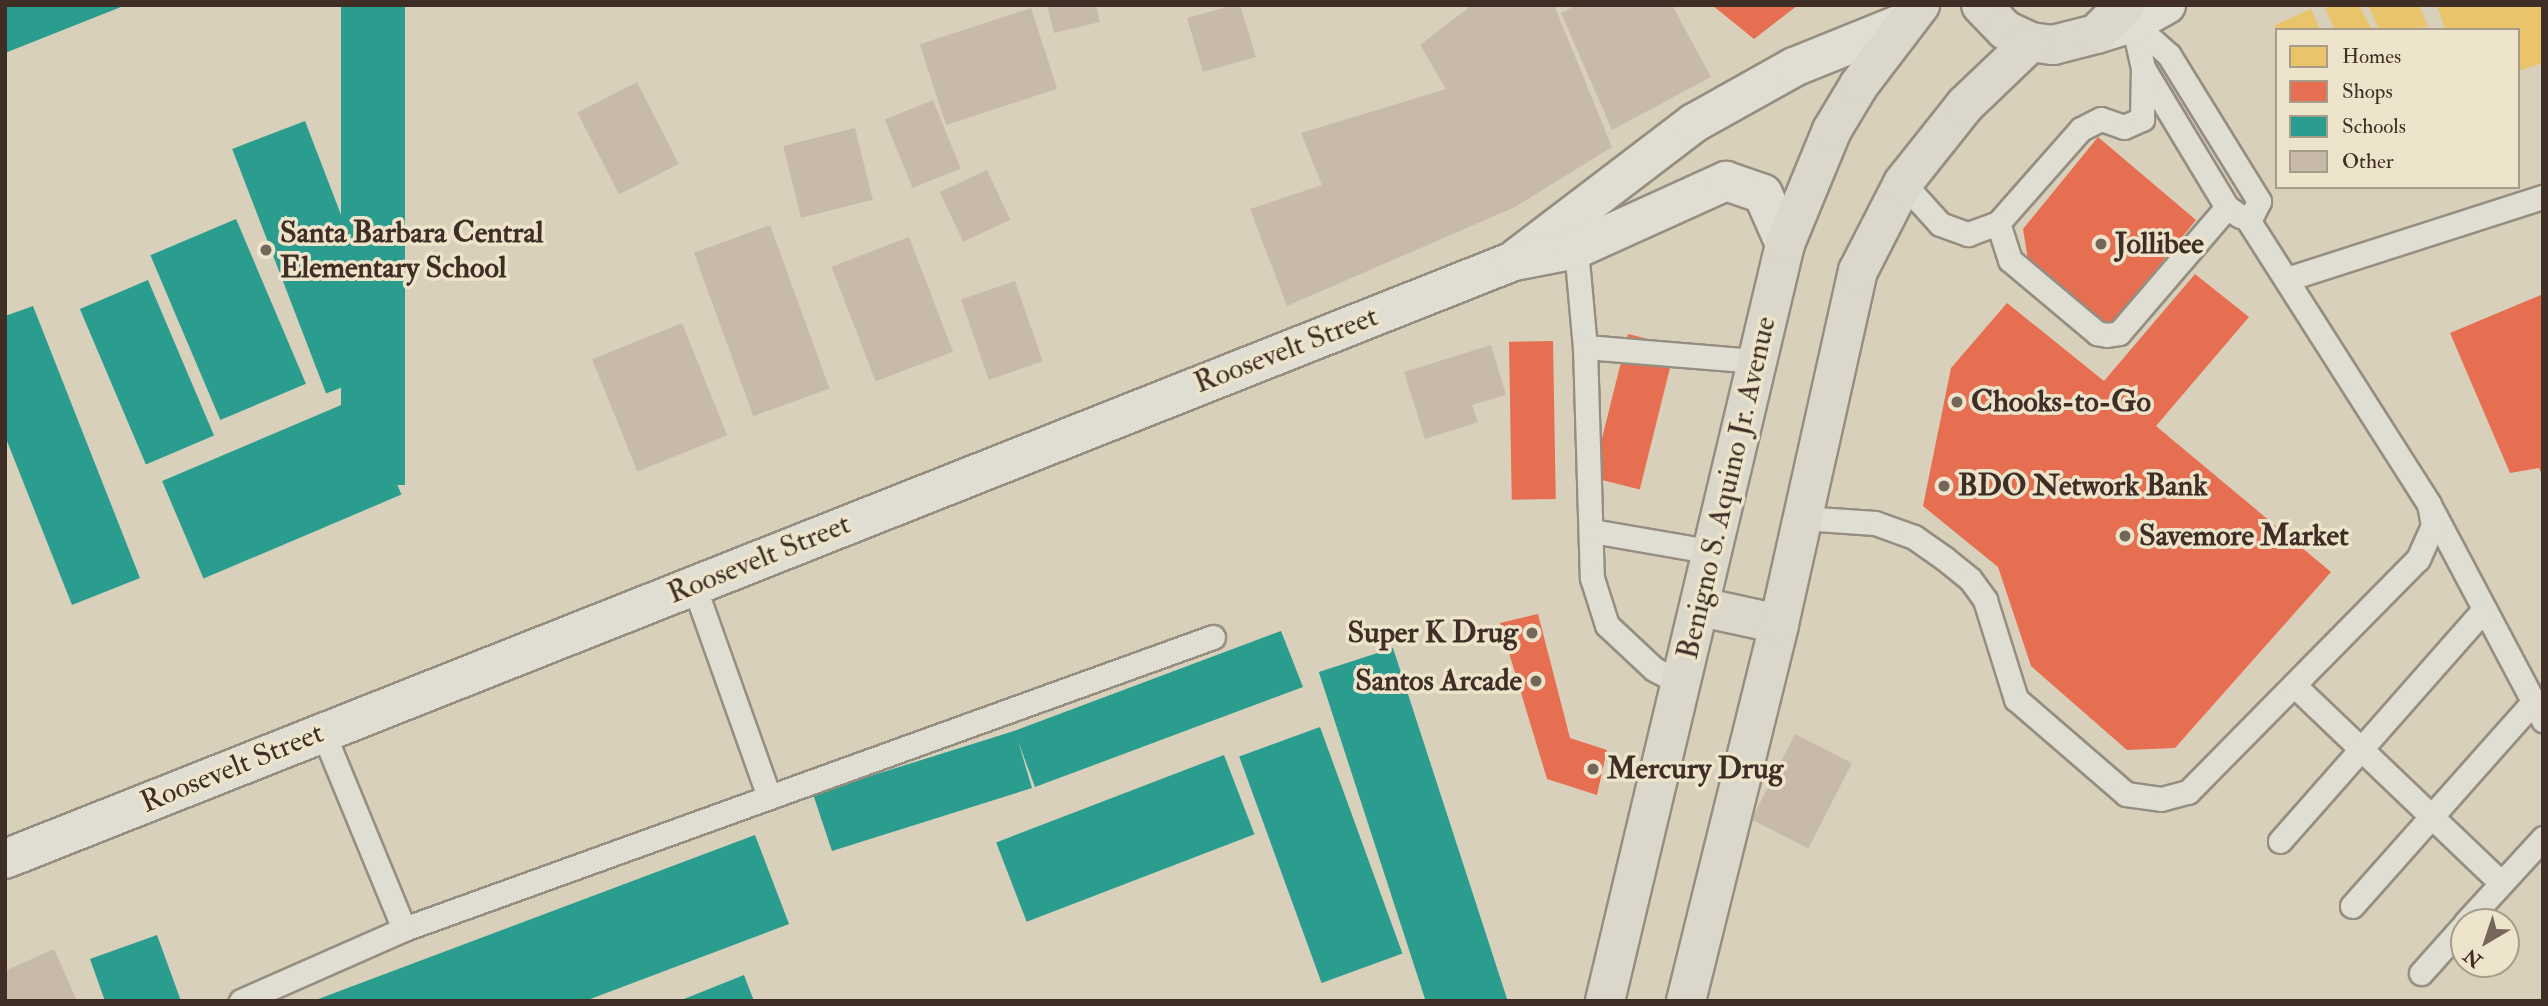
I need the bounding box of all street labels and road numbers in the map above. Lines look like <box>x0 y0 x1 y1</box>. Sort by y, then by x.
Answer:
street label: Roosevelt Street <box>1189 298 1383 402</box>
street label: Benigno S. Aquino Jr. Avenue <box>1670 313 1784 663</box>
street label: Roosevelt Street <box>662 506 856 612</box>
street label: Roosevelt Street <box>135 715 329 821</box>

